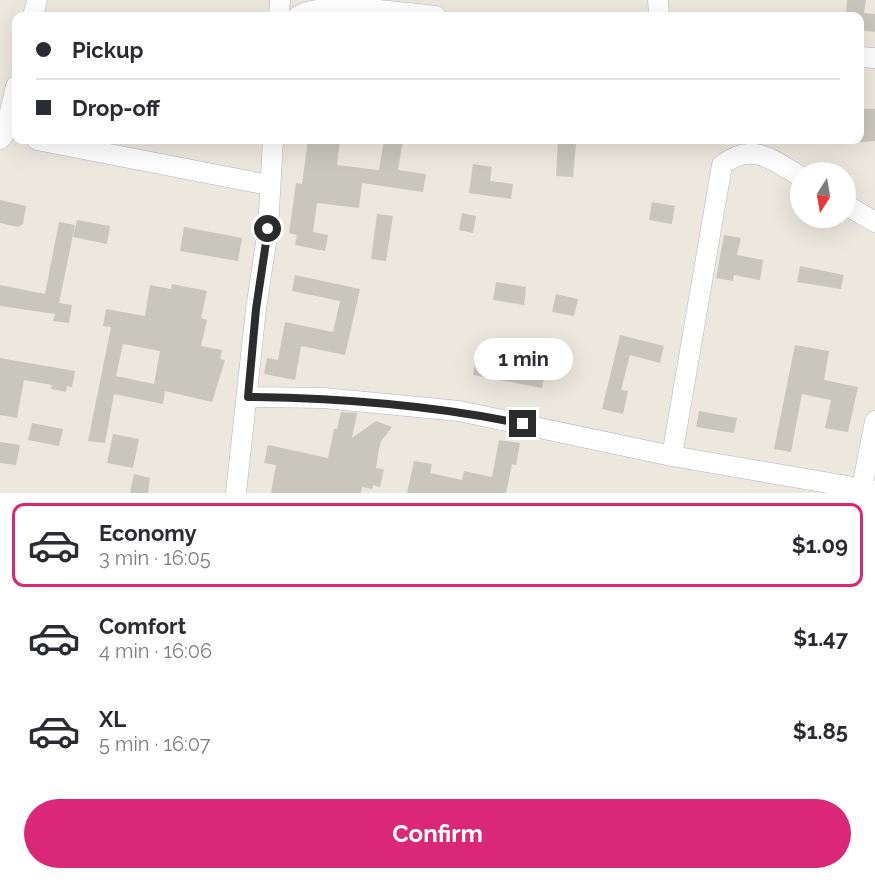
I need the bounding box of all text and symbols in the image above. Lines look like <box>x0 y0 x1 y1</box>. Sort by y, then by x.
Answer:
text: Pickup <box>72 37 144 63</box>
text: Drop-off <box>72 95 160 121</box>
north arrow <box>790 162 856 228</box>
map controls <box>790 162 856 228</box>
route start <box>254 215 281 242</box>
callout: 1 min <box>474 337 572 379</box>
text: 1 min <box>498 347 549 371</box>
route end <box>509 410 536 437</box>
icon: car <box>27 518 81 572</box>
text: Economy <box>99 520 197 546</box>
text: $1.09 <box>792 532 848 558</box>
text: 3 min · 16:05 <box>99 546 211 570</box>
icon: car <box>27 611 81 665</box>
text: Comfort <box>99 613 186 639</box>
text: $1.47 <box>793 625 848 651</box>
text: 4 min · 16:06 <box>99 639 212 663</box>
icon: car <box>27 704 81 758</box>
text: XL <box>99 706 126 732</box>
text: $1.85 <box>793 718 848 744</box>
text: 5 min · 16:07 <box>99 732 211 756</box>
button: Confirm <box>24 799 851 868</box>

